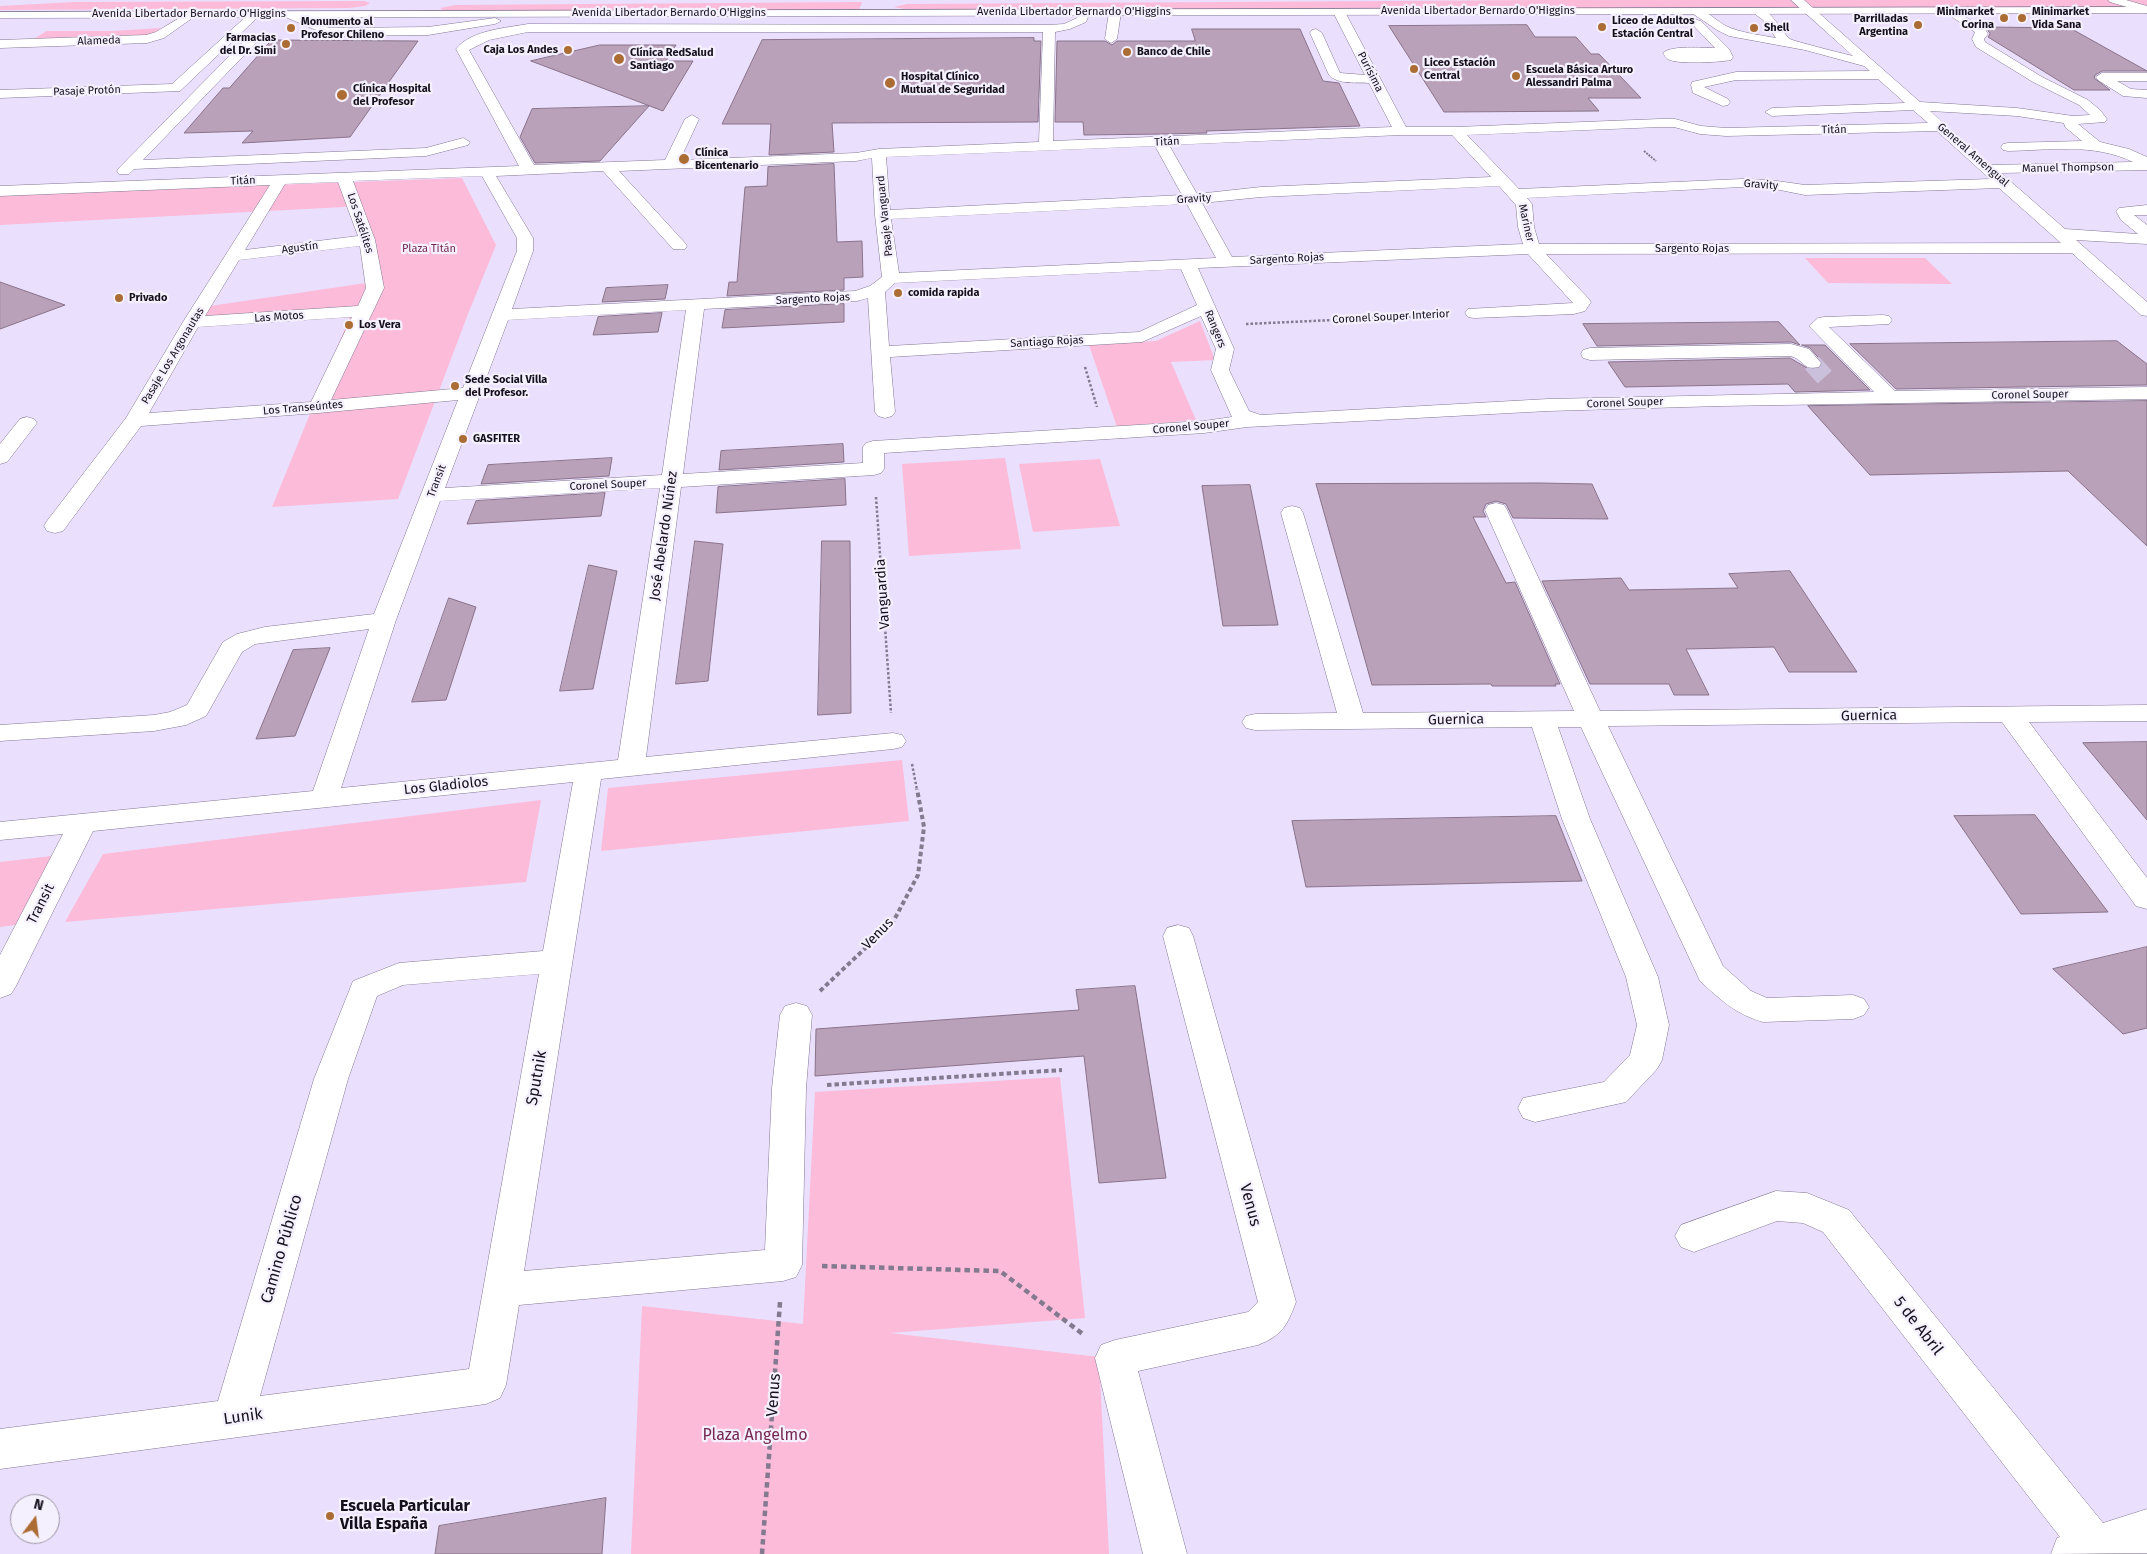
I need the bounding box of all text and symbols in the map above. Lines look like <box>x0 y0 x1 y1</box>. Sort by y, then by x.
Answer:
street label: Avenida Libertador Bernardo O'Higgins <box>1381 4 1575 18</box>
street label: Avenida Libertador Bernardo O'Higgins <box>977 5 1171 19</box>
place label: Minimarket Corina <box>1937 5 1994 31</box>
place label: Minimarket Vida Sana <box>2032 5 2089 31</box>
street label: Avenida Libertador Bernardo O'Higgins <box>572 6 766 20</box>
street label: Avenida Libertador Bernardo O'Higgins <box>92 7 286 21</box>
place label: Parrilladas Argentina <box>1854 12 1908 38</box>
marker: Minimarket Corina <box>1998 12 2010 24</box>
marker: Minimarket Vida Sana <box>2016 12 2028 24</box>
place label: Liceo de Adultos Estación Central <box>1612 14 1695 40</box>
place label: Monumento al Profesor Chileno <box>301 15 384 41</box>
marker: Parrilladas Argentina <box>1912 19 1924 31</box>
marker: Liceo de Adultos Estación Central <box>1596 21 1608 33</box>
place label: Shell <box>1764 21 1789 35</box>
marker: Monumento al Profesor Chileno <box>285 22 297 34</box>
marker: Shell <box>1748 22 1760 34</box>
place label: Farmacias del Dr. Simi <box>220 31 276 57</box>
street label: Alameda <box>77 34 121 48</box>
marker: Farmacias del Dr. Simi <box>280 38 292 50</box>
place label: Caja Los Andes <box>484 43 558 57</box>
marker: Caja Los Andes <box>562 44 574 56</box>
place label: Banco de Chile <box>1137 45 1210 59</box>
place label: Clínica RedSalud Santiago <box>630 46 713 72</box>
marker: Banco de Chile <box>1121 46 1133 58</box>
street label: Purísima <box>1354 50 1386 94</box>
marker: Clínica RedSalud Santiago <box>612 52 626 66</box>
place label: Liceo Estación Central <box>1424 56 1495 82</box>
marker: Liceo Estación Central <box>1408 63 1420 75</box>
place label: Escuela Básica Arturo Alessandri Palma <box>1526 63 1633 89</box>
place label: Hospital Clínico Mutual de Seguridad <box>901 70 1005 96</box>
marker: Escuela Básica Arturo Alessandri Palma <box>1510 70 1522 82</box>
marker: Hospital Clínico Mutual de Seguridad <box>883 76 897 90</box>
place label: Clínica Hospital del Profesor <box>353 82 431 108</box>
street label: Pasaje Protón <box>53 83 121 99</box>
marker: Clínica Hospital del Profesor <box>335 88 349 102</box>
street label: General Amengual <box>1935 120 2011 190</box>
street label: Titán <box>1821 123 1847 137</box>
street label: Titán <box>1154 135 1180 149</box>
place label: Clínica Bicentenario <box>695 146 759 172</box>
marker: Clínica Bicentenario <box>677 152 691 166</box>
street label: Manuel Thompson <box>2022 161 2114 175</box>
street label: Titán <box>230 174 256 188</box>
street label: Pasaje Vanguard <box>874 175 896 257</box>
street label: Gravity <box>1743 177 1779 193</box>
street label: Los Satélites <box>344 191 376 255</box>
street label: Gravity <box>1176 191 1212 207</box>
street label: Mariner <box>1515 203 1537 243</box>
street label: Agustín <box>281 239 319 257</box>
park label: Plaza Titán <box>402 242 456 256</box>
street label: Sargento Rojas <box>1655 242 1729 256</box>
street label: Sargento Rojas <box>1250 250 1324 268</box>
place label: comida rapida <box>908 286 979 300</box>
marker: comida rapida <box>892 287 904 299</box>
street label: Sargento Rojas <box>776 290 850 308</box>
place label: Privado <box>129 291 167 305</box>
marker: Privado <box>113 292 125 304</box>
street label: Pasaje Los Argonautas <box>139 305 207 407</box>
street label: Coronel Souper Interior <box>1332 307 1450 327</box>
street label: Rangers <box>1201 308 1229 350</box>
street label: Las Motos <box>254 309 304 325</box>
place label: Los Vera <box>359 318 401 332</box>
marker: Los Vera <box>343 319 355 331</box>
street label: Santiago Rojas <box>1010 333 1084 351</box>
place label: Sede Social Villa del Profesor. <box>465 373 547 399</box>
marker: Sede Social Villa del Profesor. <box>449 380 461 392</box>
street label: Coronel Souper <box>1991 388 2069 402</box>
street label: Coronel Souper <box>1586 395 1664 411</box>
street label: Los Transeúntes <box>262 398 344 418</box>
street label: Coronel Souper <box>1152 417 1230 437</box>
place label: GASFITER <box>473 432 520 446</box>
marker: GASFITER <box>457 433 469 445</box>
street label: Transit <box>425 463 449 499</box>
street label: José Abelardo Núñez <box>647 470 681 602</box>
street label: Coronel Souper <box>569 476 647 494</box>
street label: Vanguardia <box>872 558 894 630</box>
street label: Guernica <box>1841 707 1897 725</box>
street label: Guernica <box>1428 711 1484 729</box>
street label: Los Gladiolos <box>403 773 489 799</box>
street label: Transit <box>24 881 58 927</box>
street label: Venus <box>859 915 897 953</box>
street label: Sputnik <box>523 1049 551 1107</box>
street label: Venus <box>1235 1182 1265 1228</box>
street label: Camino Público <box>257 1192 307 1306</box>
street label: 5 de Abril <box>1889 1293 1947 1359</box>
street label: Venus <box>763 1373 785 1417</box>
street label: Lunik <box>222 1405 264 1429</box>
park label: Plaza Angelmo <box>702 1426 808 1446</box>
north arrow <box>10 1494 60 1544</box>
text: N <box>32 1496 45 1514</box>
place label: Escuela Particular Villa España <box>340 1497 470 1535</box>
marker: Escuela Particular Villa España <box>324 1510 336 1522</box>

